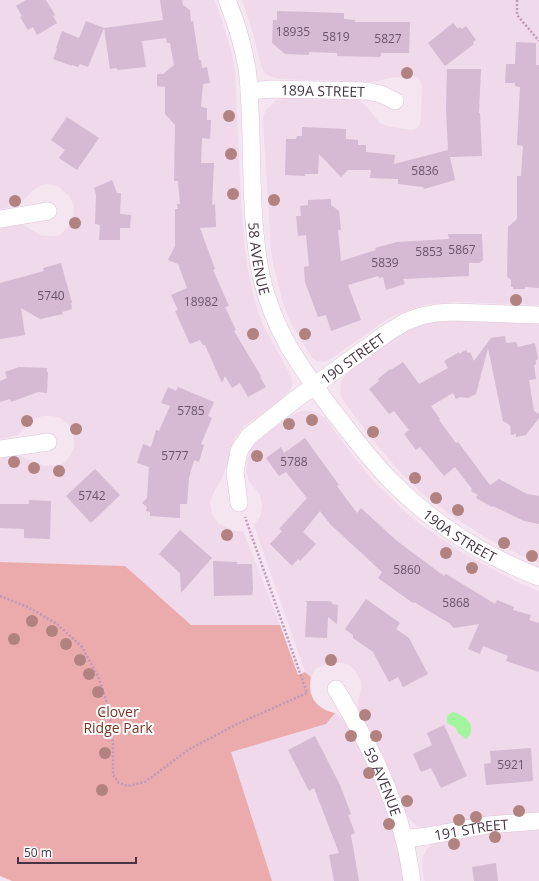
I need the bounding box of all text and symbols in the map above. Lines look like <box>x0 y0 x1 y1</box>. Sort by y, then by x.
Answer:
house number: 18935 <box>276 23 310 40</box>
house number: 5819 <box>322 28 350 45</box>
house number: 5827 <box>374 30 402 47</box>
street label: 189A STREET <box>281 80 365 100</box>
house number: 5836 <box>411 162 439 179</box>
street label: 58 AVENUE <box>245 221 275 297</box>
house number: 5867 <box>448 241 476 258</box>
house number: 5853 <box>415 243 443 260</box>
house number: 5839 <box>371 254 399 271</box>
house number: 5740 <box>37 287 65 304</box>
house number: 18982 <box>184 293 218 310</box>
street label: 190 STREET <box>316 328 388 388</box>
house number: 5785 <box>177 402 205 419</box>
house number: 5777 <box>161 447 189 464</box>
house number: 5788 <box>280 453 308 470</box>
house number: 5742 <box>78 487 106 504</box>
street label: 190A STREET <box>419 504 500 566</box>
house number: 5860 <box>393 561 421 578</box>
house number: 5868 <box>442 594 470 611</box>
park label: Clover Ridge Park <box>83 702 153 737</box>
street label: 59 AVENUE <box>360 744 406 818</box>
house number: 5921 <box>497 756 525 773</box>
street label: 191 STREET <box>432 814 509 844</box>
scale bar <box>18 839 136 865</box>
text: 50 m <box>24 844 52 861</box>

